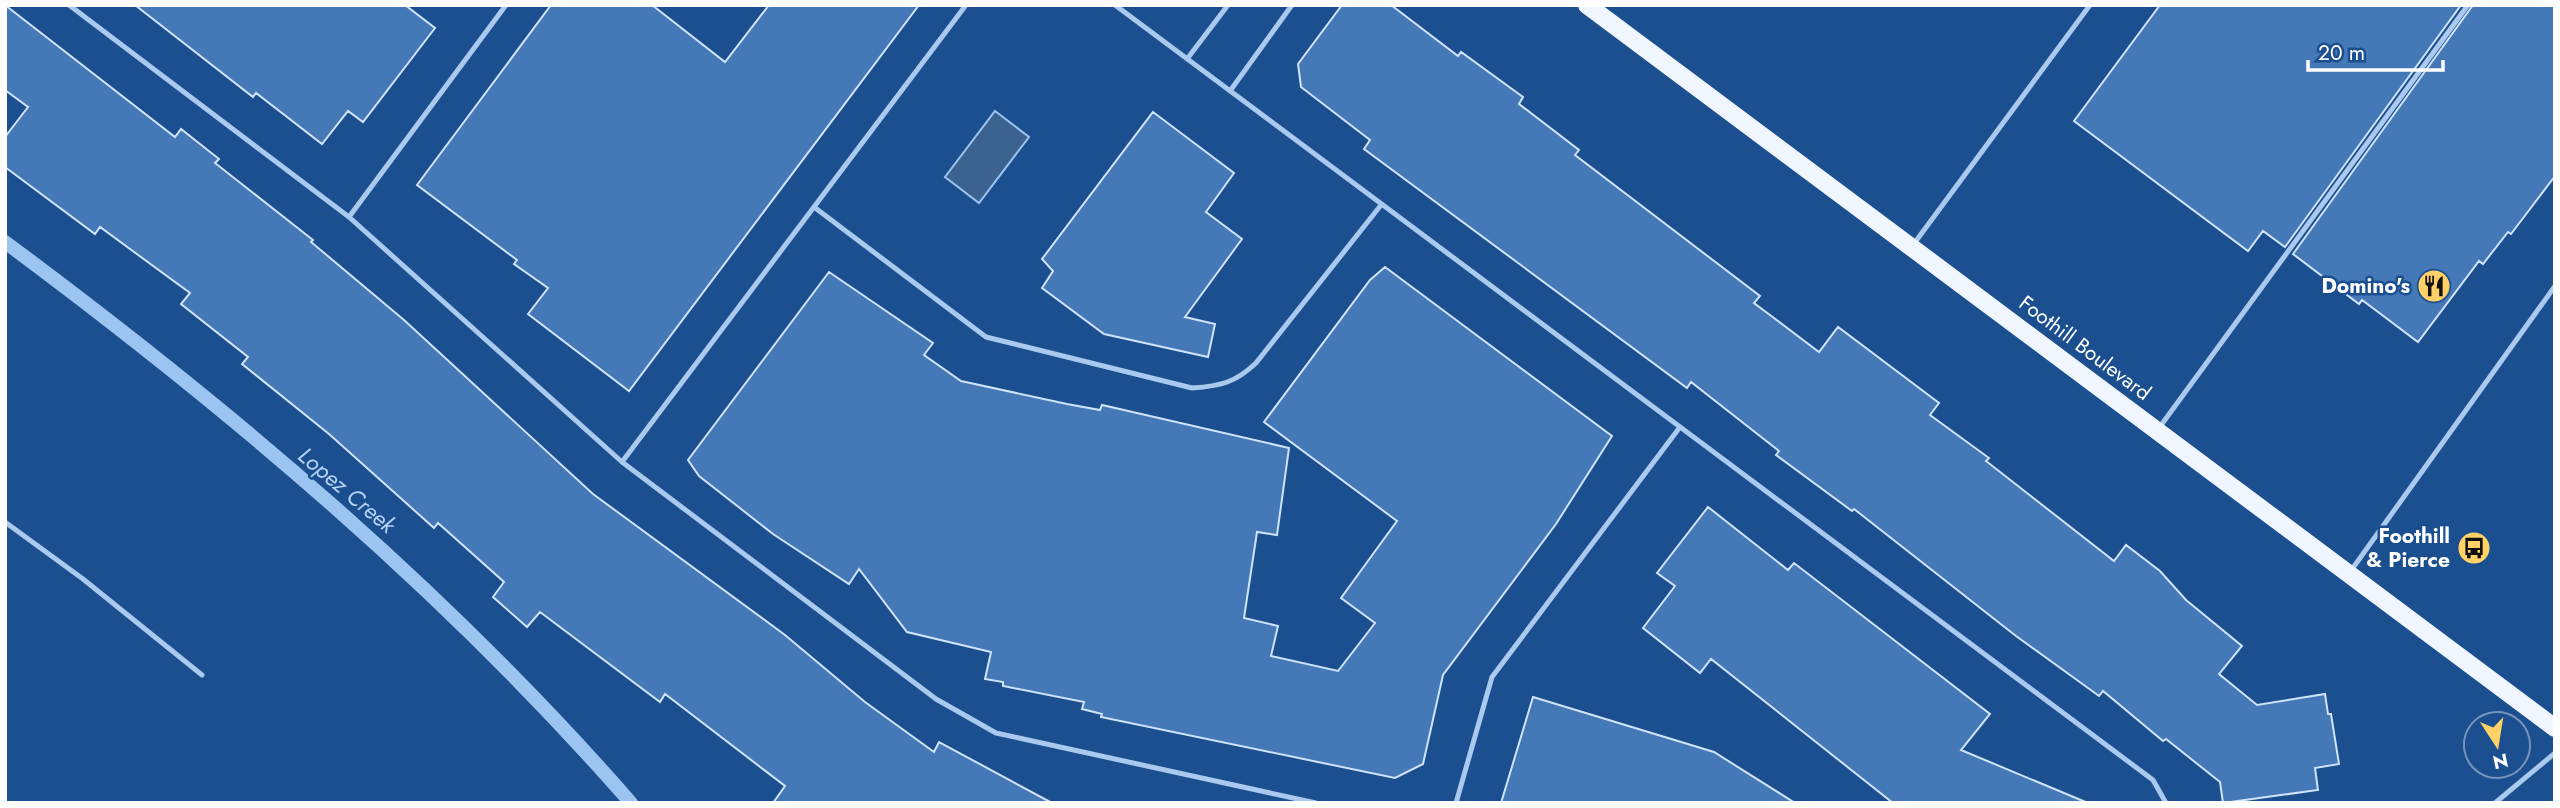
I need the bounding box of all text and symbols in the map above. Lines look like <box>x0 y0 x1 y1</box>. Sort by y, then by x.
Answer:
scale bar <box>2308 28 2443 72</box>
text: 20 m <box>2318 38 2365 68</box>
restaurant icon: Domino's <box>2415 267 2453 305</box>
place label: Domino's <box>2321 271 2410 301</box>
street label: Foothill Boulevard <box>2013 288 2157 408</box>
water label: Lopez Creek <box>291 439 404 542</box>
place label: Foothill & Pierce <box>2366 521 2450 575</box>
bus stop icon: Foothill & Pierce <box>2455 529 2493 567</box>
north arrow <box>2462 710 2532 780</box>
text: N <box>2490 746 2511 776</box>

